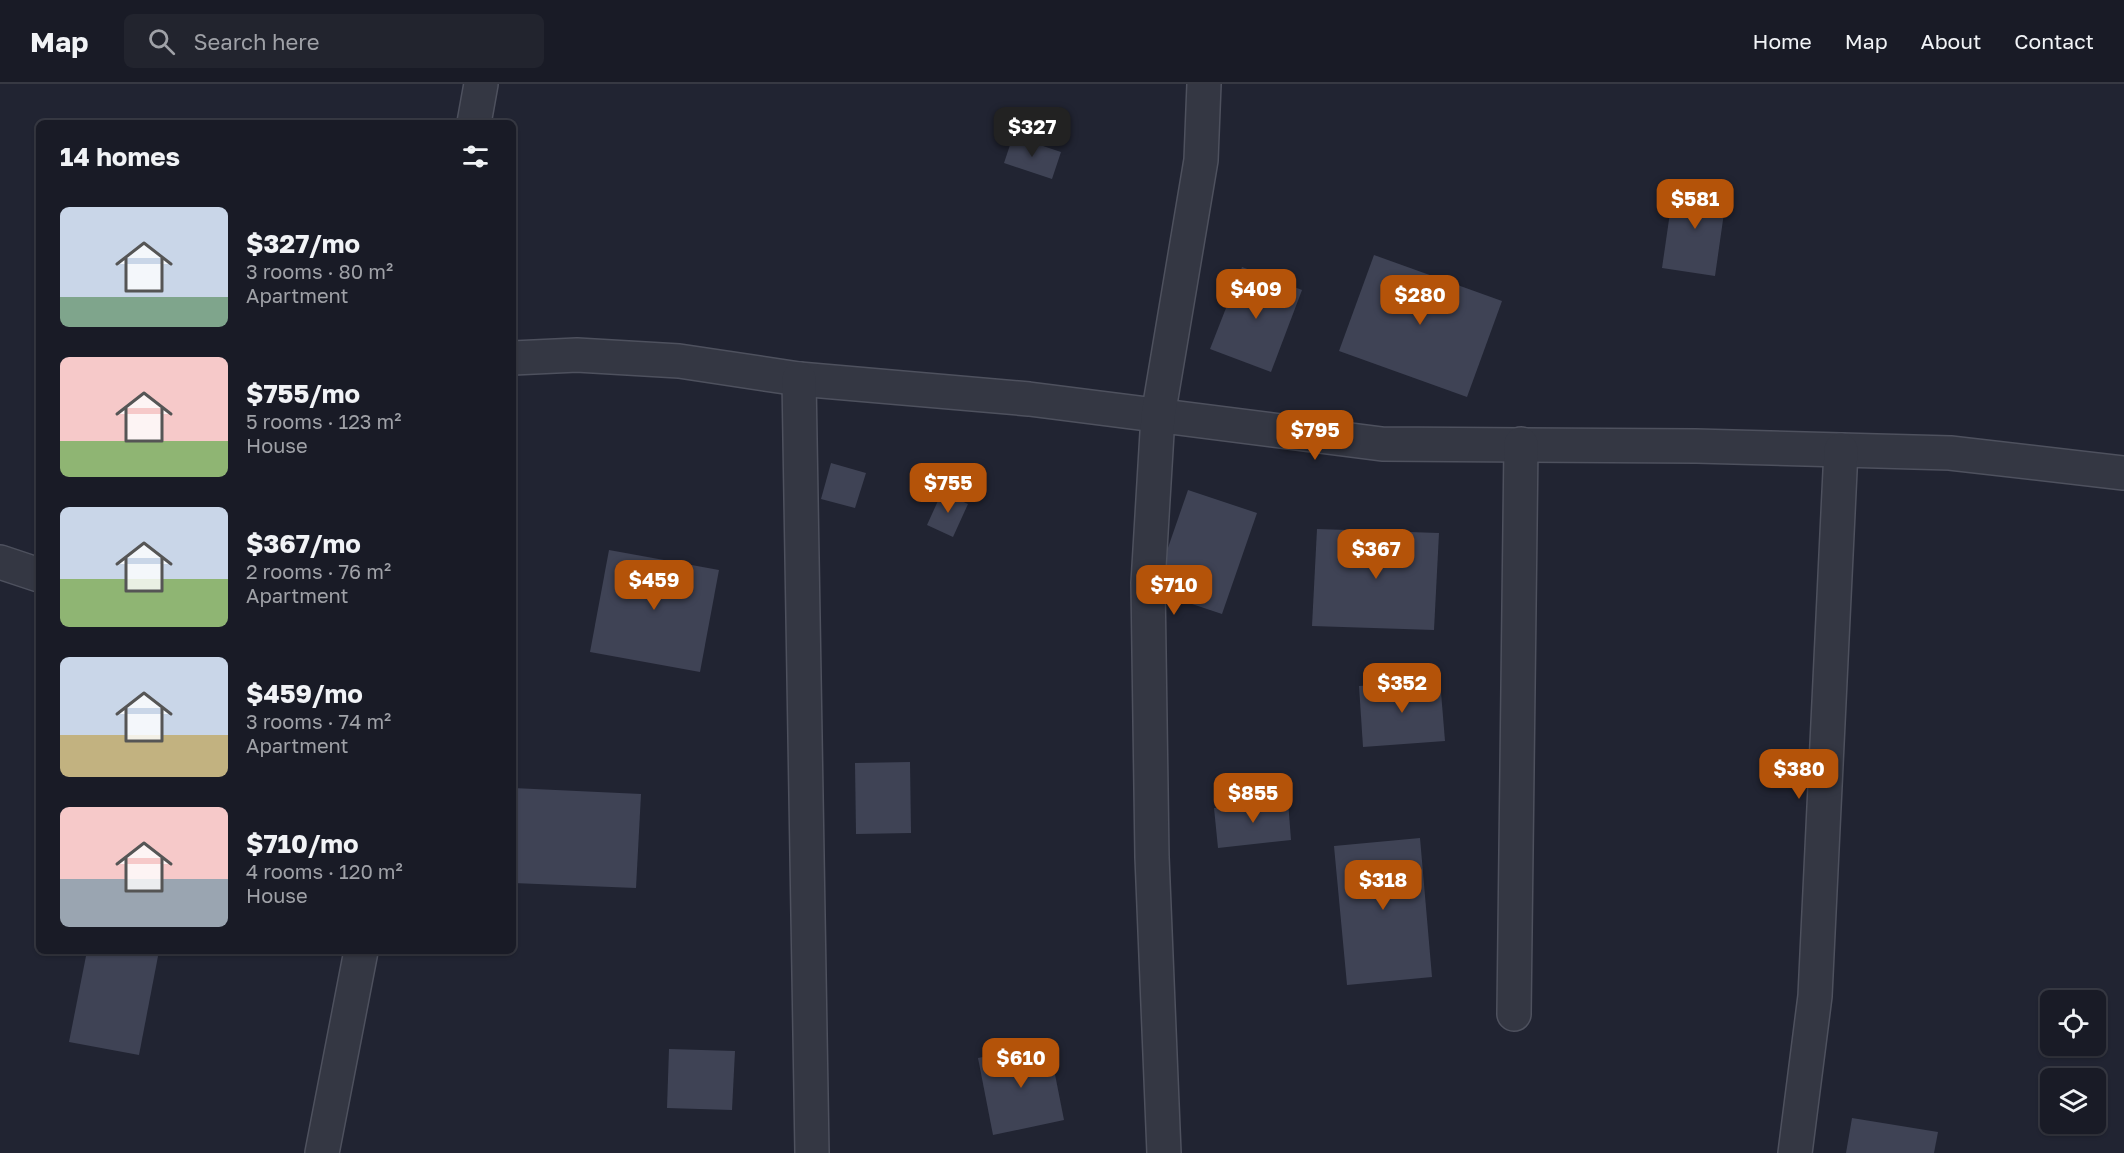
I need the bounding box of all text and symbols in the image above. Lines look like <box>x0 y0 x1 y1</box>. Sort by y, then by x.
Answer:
search box <box>124 14 544 68</box>
text: Map <box>30 25 88 58</box>
icon: search <box>145 25 178 58</box>
text: Search here <box>193 28 319 55</box>
text: Home <box>1752 28 1812 54</box>
text: Map <box>1845 28 1888 54</box>
text: About <box>1921 28 1981 54</box>
text: Contact <box>2014 28 2094 54</box>
pin: $327 <box>996 107 1068 158</box>
text: $327 <box>1008 114 1056 138</box>
icon: filters <box>459 140 492 173</box>
text: 14 homes <box>60 141 180 172</box>
pin: $581 <box>1659 179 1731 230</box>
text: $581 <box>1671 186 1719 210</box>
text: $327/mo <box>246 228 360 259</box>
icon: home <box>108 231 180 303</box>
text: 3 rooms · 80 m² <box>246 259 393 283</box>
pin: $409 <box>1220 269 1292 320</box>
pin: $280 <box>1384 275 1456 326</box>
text: $409 <box>1230 276 1282 300</box>
text: $280 <box>1394 282 1446 306</box>
text: Apartment <box>246 283 349 307</box>
text: $755/mo <box>246 378 360 409</box>
icon: home <box>108 381 180 453</box>
text: 5 rooms · 123 m² <box>246 409 401 433</box>
pin: $795 <box>1279 410 1351 461</box>
text: $795 <box>1290 417 1340 441</box>
text: House <box>246 433 308 457</box>
pin: $755 <box>912 463 984 514</box>
text: $755 <box>924 470 972 494</box>
text: $367/mo <box>246 528 361 559</box>
pin: $367 <box>1340 529 1412 580</box>
icon: home <box>108 531 180 603</box>
text: $367 <box>1351 536 1401 560</box>
text: 2 rooms · 76 m² <box>246 559 391 583</box>
pin: $459 <box>618 560 690 611</box>
pin: $710 <box>1138 565 1210 616</box>
text: $459 <box>629 567 679 591</box>
text: $710 <box>1150 572 1198 596</box>
text: Apartment <box>246 583 349 607</box>
pin: $352 <box>1366 663 1438 714</box>
text: $352 <box>1377 670 1427 694</box>
text: $459/mo <box>246 678 363 709</box>
icon: home <box>108 681 180 753</box>
text: 3 rooms · 74 m² <box>246 709 391 733</box>
text: Apartment <box>246 733 349 757</box>
pin: $380 <box>1763 749 1835 800</box>
text: $380 <box>1773 756 1825 780</box>
pin: $855 <box>1217 773 1289 824</box>
text: $855 <box>1228 780 1278 804</box>
text: $710/mo <box>246 828 359 859</box>
icon: home <box>108 831 180 903</box>
text: 4 rooms · 120 m² <box>246 859 403 883</box>
pin: $318 <box>1347 860 1419 911</box>
text: $318 <box>1359 867 1407 891</box>
text: House <box>246 883 308 907</box>
map controls <box>2040 990 2106 1134</box>
button: locate <box>2040 990 2106 1056</box>
pin: $610 <box>985 1038 1057 1089</box>
text: $610 <box>996 1045 1046 1069</box>
button: layers <box>2040 1068 2106 1134</box>

